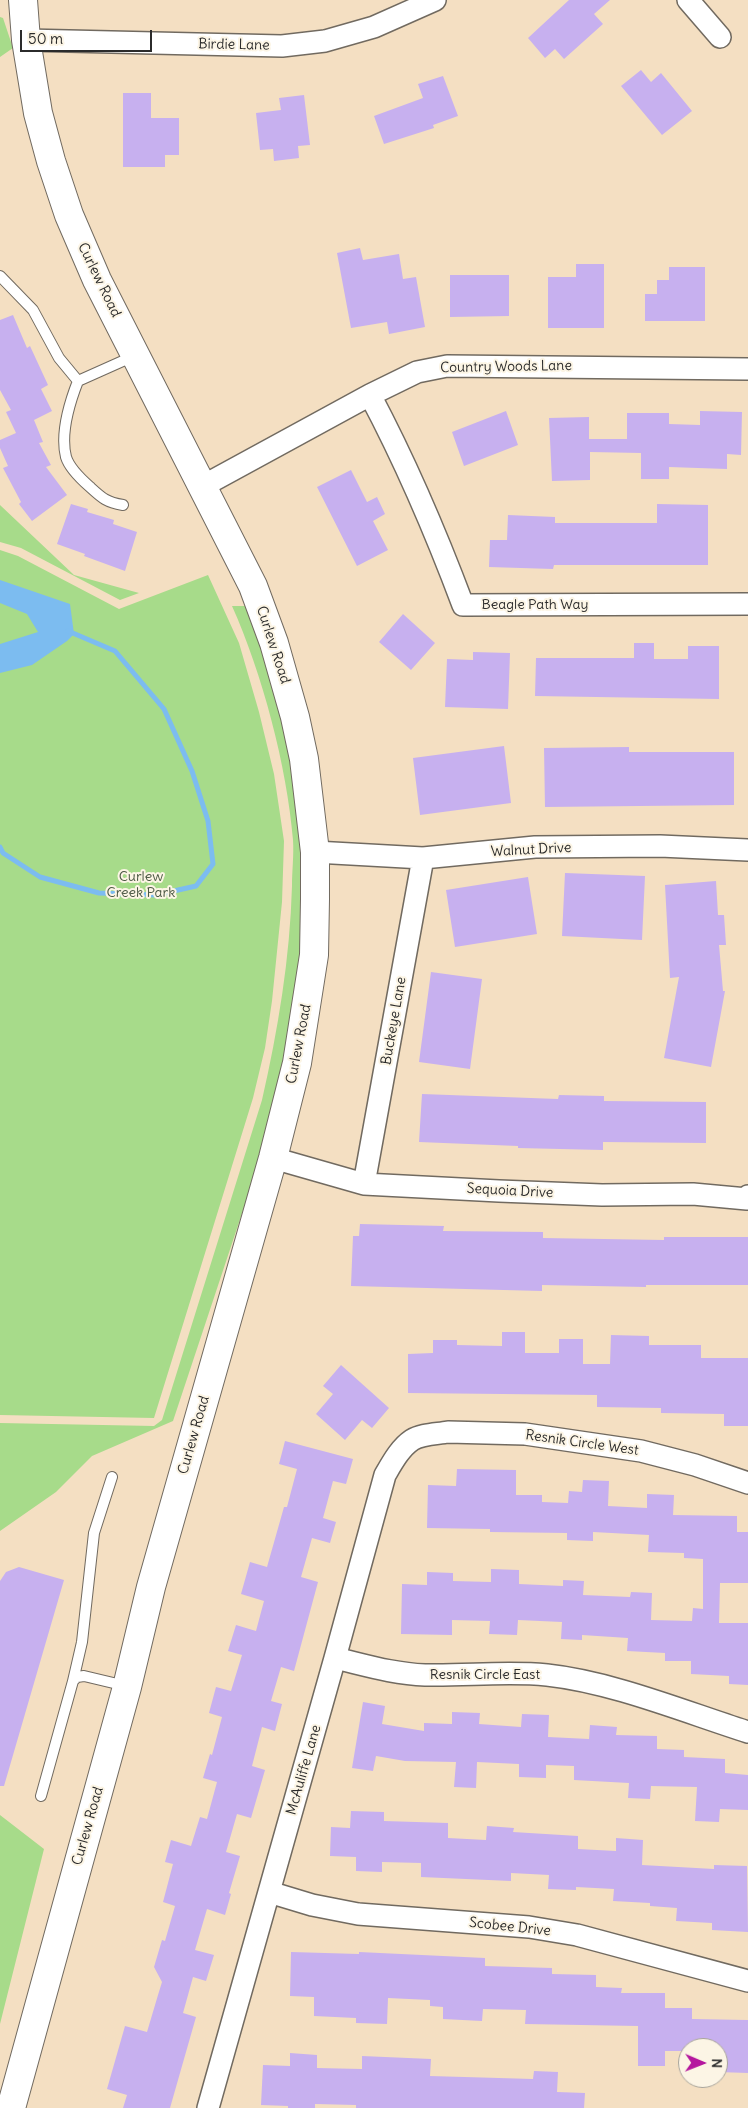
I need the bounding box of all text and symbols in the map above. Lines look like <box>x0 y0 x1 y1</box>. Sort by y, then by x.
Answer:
scale bar <box>22 20 155 52</box>
text: 50 m <box>28 29 63 48</box>
street label: Birdie Lane <box>198 36 270 54</box>
street label: Curlew Road <box>74 240 124 320</box>
street label: Country Woods Lane <box>440 357 572 377</box>
street label: Beagle Path Way <box>482 597 588 613</box>
street label: Curlew Road <box>253 604 293 686</box>
street label: Walnut Drive <box>490 839 572 861</box>
park label: Curlew Creek Park <box>107 869 175 902</box>
street label: Buckeye Lane <box>378 976 410 1066</box>
street label: Curlew Road <box>283 1003 315 1085</box>
street label: Sequoia Drive <box>466 1180 554 1202</box>
street label: Curlew Road <box>175 1394 213 1476</box>
street label: Resnik Circle West <box>524 1427 640 1459</box>
street label: Resnik Circle East <box>430 1667 540 1683</box>
street label: McAuliffe Lane <box>283 1723 325 1817</box>
street label: Curlew Road <box>69 1785 107 1867</box>
street label: Scobee Drive <box>468 1914 552 1940</box>
north arrow <box>678 2038 728 2088</box>
text: N <box>708 2058 726 2068</box>

